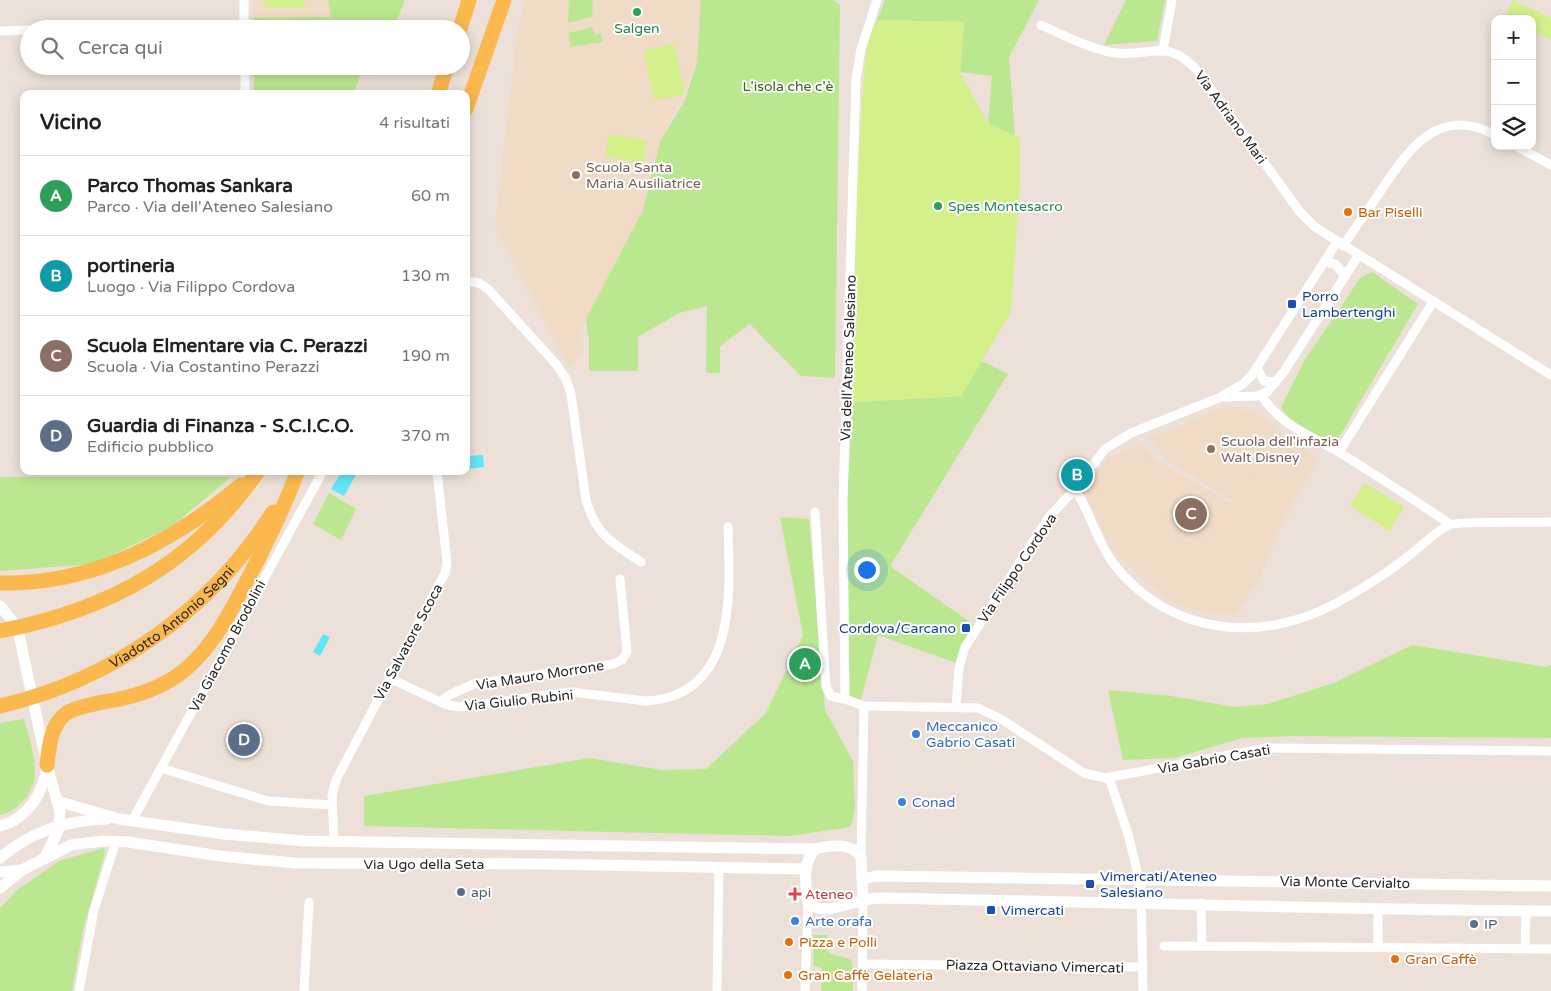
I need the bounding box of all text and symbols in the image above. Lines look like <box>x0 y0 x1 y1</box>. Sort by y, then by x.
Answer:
marker: Salgen <box>631 6 643 18</box>
map controls <box>1491 15 1536 150</box>
button: + <box>1491 15 1536 60</box>
search box <box>20 20 470 75</box>
place label: Salgen <box>614 20 660 37</box>
icon: search <box>38 34 66 62</box>
text: Cerca qui <box>78 37 163 59</box>
button: − <box>1491 60 1536 105</box>
street label: Via Adriano Mari <box>1191 67 1270 167</box>
park label: L'isola che c'è <box>743 78 834 95</box>
button: layers <box>1491 105 1536 150</box>
text: Vicino <box>40 110 102 135</box>
text: 4 risultati <box>379 113 450 133</box>
place label: Scuola Santa Maria Ausiliatrice <box>586 159 701 192</box>
marker: Scuola Santa Maria Ausiliatrice <box>570 169 582 181</box>
text: Parco Thomas Sankara <box>87 175 293 197</box>
text: A <box>50 186 62 206</box>
text: 60 m <box>411 186 450 206</box>
text: Parco · Via dell'Ateneo Salesiano <box>87 197 333 217</box>
place label: Spes Montesacro <box>948 198 1063 215</box>
marker: Spes Montesacro <box>932 200 944 212</box>
place label: Bar Piselli <box>1358 204 1422 221</box>
marker: Bar Piselli <box>1342 206 1354 218</box>
text: portineria <box>87 255 175 277</box>
text: B <box>50 266 62 286</box>
text: 130 m <box>401 266 450 286</box>
street label: Via dell'Ateneo Salesiano <box>837 275 860 441</box>
text: Luogo · Via Filippo Cordova <box>87 277 295 297</box>
place label: Porro Lambertenghi <box>1302 288 1395 321</box>
marker: Porro Lambertenghi <box>1286 298 1298 310</box>
text: Scuola Elmentare via C. Perazzi <box>87 335 368 357</box>
text: C <box>50 346 62 366</box>
text: 190 m <box>401 346 450 366</box>
text: Scuola · Via Costantino Perazzi <box>87 357 320 377</box>
text: Guardia di Finanza - S.C.I.C.O. <box>87 415 354 437</box>
text: D <box>50 426 62 446</box>
text: 370 m <box>401 426 450 446</box>
place label: Scuola dell'infazia Walt Disney <box>1221 433 1339 466</box>
text: Edificio pubblico <box>87 437 214 457</box>
marker: Scuola dell'infazia Walt Disney <box>1205 443 1217 455</box>
pin: B <box>1061 456 1093 494</box>
pin: C <box>1175 495 1207 533</box>
street label: Via Filippo Cordova <box>974 510 1060 626</box>
your location <box>854 557 880 583</box>
street label: Viadotto Antonio Segni <box>107 563 238 672</box>
street label: Via Giacomo Brodolini <box>185 577 269 715</box>
street label: Via Salvatore Scoca <box>370 581 446 704</box>
place label: Cordova/Carcano <box>839 620 956 637</box>
marker: Cordova/Carcano <box>960 622 972 634</box>
pin: A <box>789 645 821 683</box>
street label: Via Mauro Morrone <box>475 657 605 694</box>
street label: Via Giulio Rubini <box>464 686 574 715</box>
place label: Meccanico Gabrio Casati <box>926 718 1015 751</box>
pin: D <box>228 721 260 759</box>
marker: Meccanico Gabrio Casati <box>910 728 922 740</box>
street label: Via Gabrio Casati <box>1157 741 1272 778</box>
place label: Conad <box>912 794 955 811</box>
marker: Conad <box>896 796 908 808</box>
street label: Via Ugo della Seta <box>364 856 484 873</box>
place label: Vimercati/Ateneo Salesiano <box>1100 868 1217 901</box>
street label: Via Monte Cervialto <box>1280 873 1410 892</box>
marker: Vimercati/Ateneo Salesiano <box>1084 878 1096 890</box>
place label: api <box>471 884 491 901</box>
marker: api <box>455 886 467 898</box>
place label: Ateneo <box>805 886 853 903</box>
marker: Ateneo <box>789 888 801 900</box>
place label: Vimercati <box>1001 902 1064 919</box>
marker: Vimercati <box>985 904 997 916</box>
place label: Arte orafa <box>805 913 872 930</box>
marker: Arte orafa <box>789 915 801 927</box>
place label: IP <box>1484 916 1497 933</box>
marker: IP <box>1468 918 1480 930</box>
place label: Pizza e Polli <box>799 934 877 951</box>
marker: Pizza e Polli <box>783 936 795 948</box>
place label: Gran Caffè <box>1405 951 1477 968</box>
marker: Gran Caffè <box>1389 953 1401 965</box>
street label: Piazza Ottaviano Vimercati <box>946 956 1124 977</box>
place label: Gran Caffè Gelateria <box>798 967 933 984</box>
marker: Gran Caffè Gelateria <box>782 969 794 981</box>

